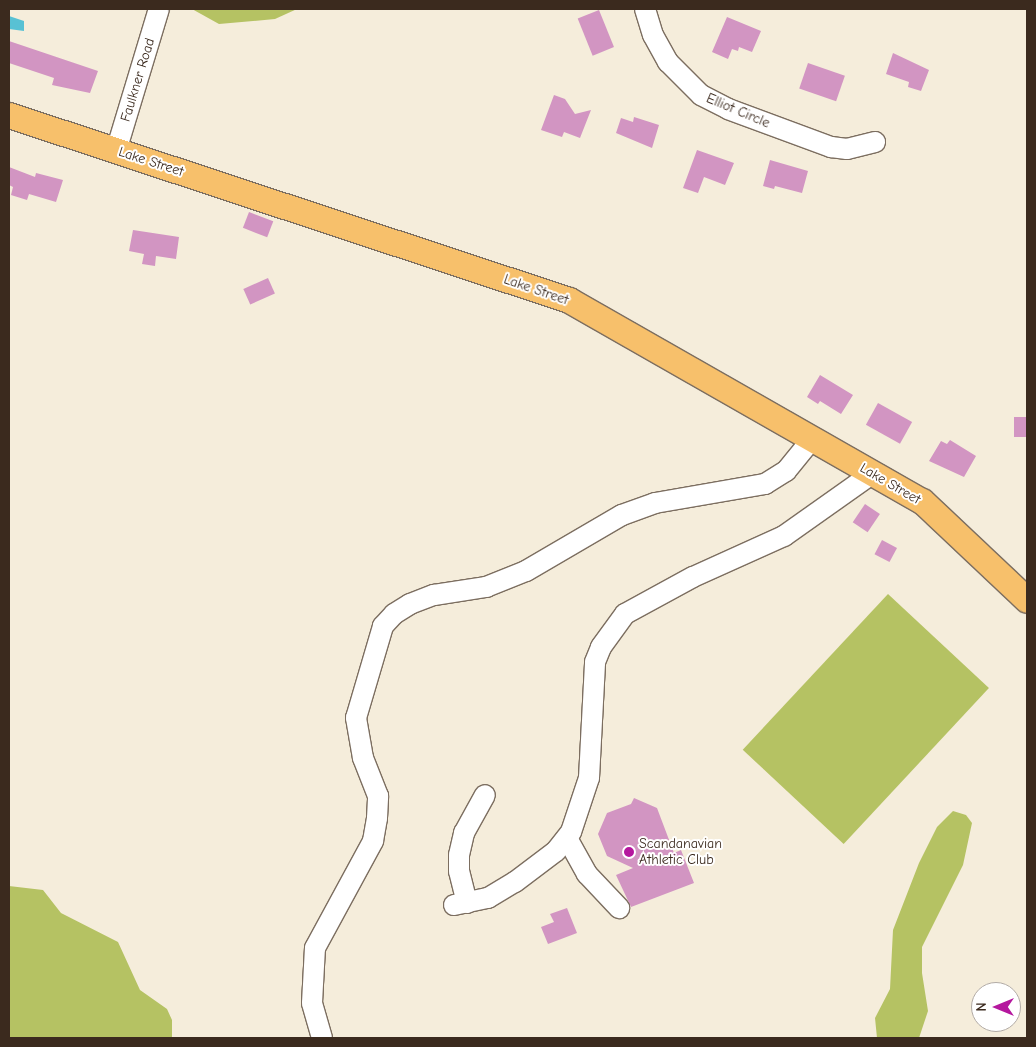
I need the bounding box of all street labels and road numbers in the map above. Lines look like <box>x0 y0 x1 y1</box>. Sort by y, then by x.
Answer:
street label: Faulkner Road <box>117 36 159 124</box>
street label: Elliot Circle <box>704 90 772 132</box>
street label: Lake Street <box>116 144 186 180</box>
street label: Lake Street <box>501 271 571 309</box>
street label: Lake Street <box>857 460 923 508</box>

